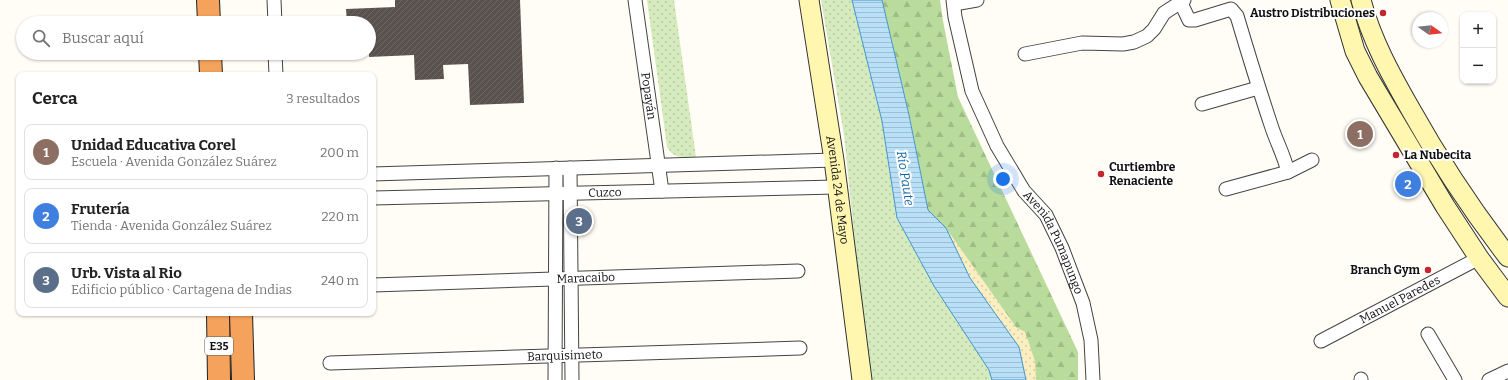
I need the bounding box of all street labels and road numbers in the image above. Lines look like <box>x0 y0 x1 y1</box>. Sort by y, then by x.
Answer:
street label: Popayán <box>638 72 659 121</box>
street label: Avenida 24 de Mayo <box>823 135 852 245</box>
street label: Cuzco <box>588 185 622 200</box>
street label: Avenida Pumapungo <box>1020 188 1086 296</box>
street label: Maracaibo <box>556 270 615 286</box>
street label: Manuel Paredes <box>1357 273 1443 327</box>
road number: E35 <box>205 337 233 355</box>
street label: Barquisimeto <box>527 347 603 364</box>

